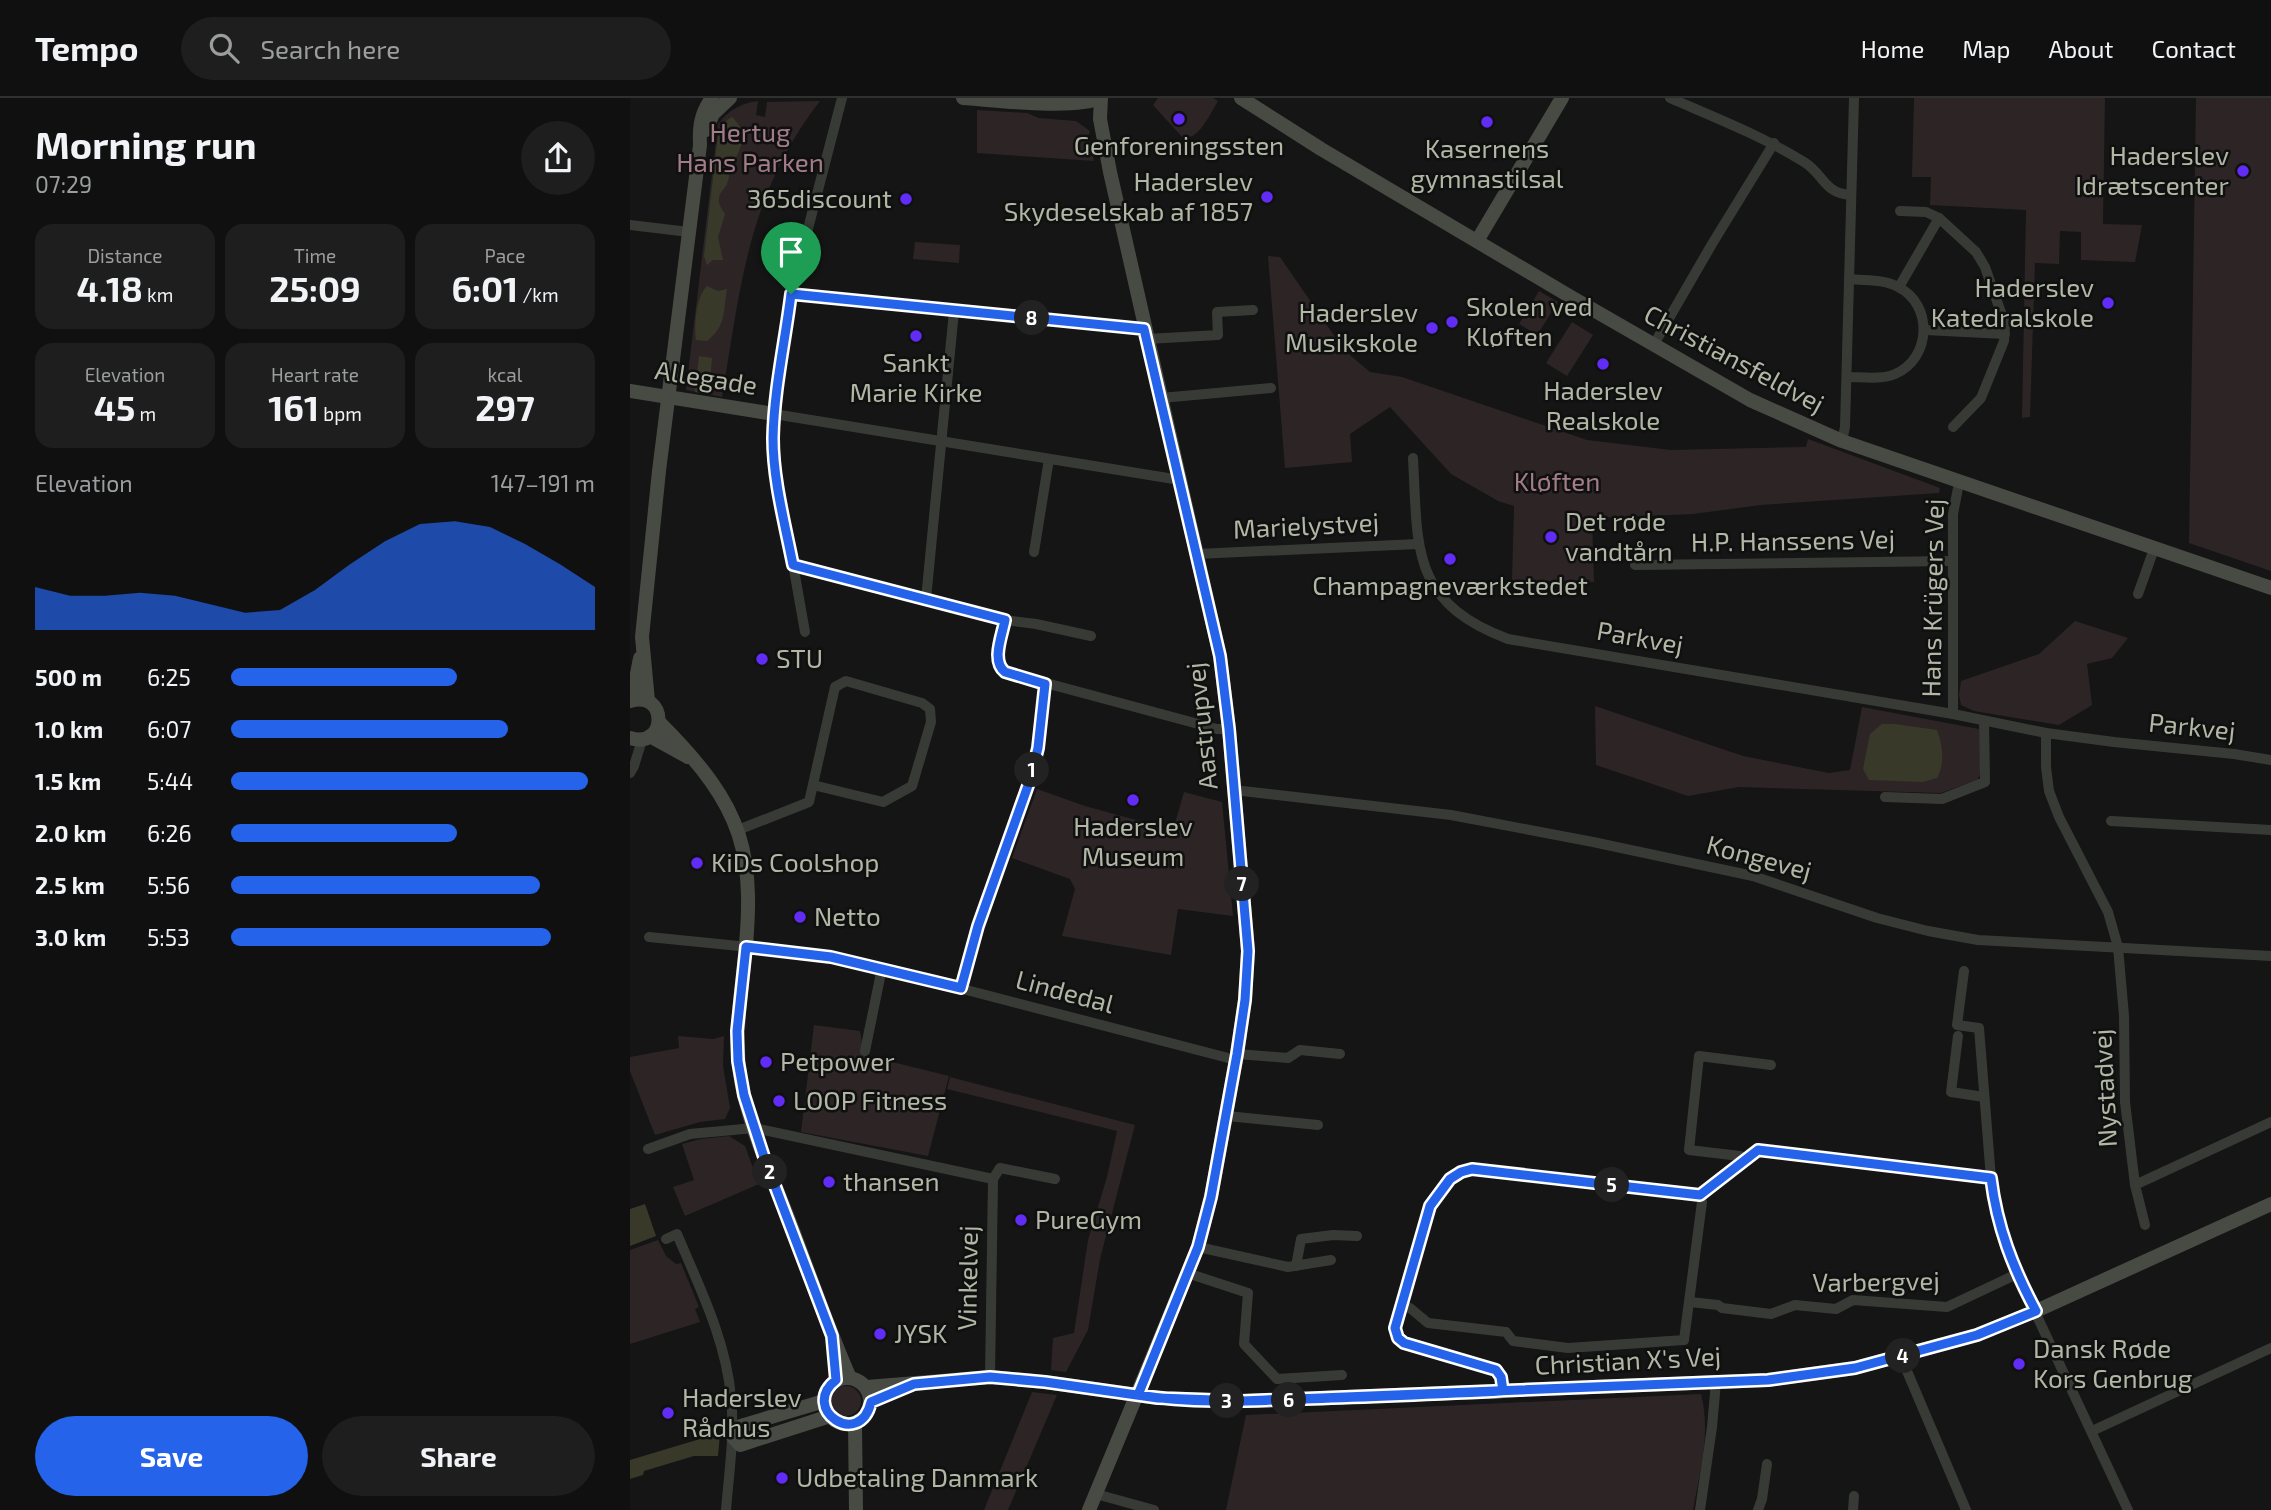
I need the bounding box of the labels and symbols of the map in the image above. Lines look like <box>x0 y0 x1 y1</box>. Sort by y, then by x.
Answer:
marker: Genforeningssten <box>1171 111 1187 127</box>
marker: Kasernens gymnastilsal <box>1479 114 1495 130</box>
park label: Hertug Hans Parken <box>676 116 824 177</box>
place label: Genforeningssten <box>1074 129 1284 160</box>
place label: Kasernens gymnastilsal <box>1411 132 1564 193</box>
place label: Haderslev Idrætscenter <box>2075 139 2229 200</box>
marker: Haderslev Idrætscenter <box>2235 163 2251 179</box>
place label: Haderslev Skydeselskab af 1857 <box>1004 165 1253 226</box>
place label: 365discount <box>747 182 892 213</box>
marker: Haderslev Skydeselskab af 1857 <box>1259 189 1275 205</box>
marker: 365discount <box>898 191 914 207</box>
pin <box>761 222 821 294</box>
place label: Haderslev Katedralskole <box>1931 271 2094 332</box>
place label: Skolen ved Kløften <box>1466 290 1593 351</box>
marker: Haderslev Katedralskole <box>2100 295 2116 311</box>
place label: Haderslev Musikskole <box>1285 296 1418 357</box>
street label: Christiansfeldvej <box>1639 297 1830 418</box>
pin: 8 <box>1014 300 1050 336</box>
marker: Skolen ved Kløften <box>1444 314 1460 330</box>
marker: Haderslev Musikskole <box>1424 320 1440 336</box>
marker: Sankt Marie Kirke <box>908 328 924 344</box>
place label: Sankt Marie Kirke <box>850 346 982 407</box>
street label: Allegade <box>653 353 760 400</box>
marker: Haderslev Realskole <box>1595 356 1611 372</box>
place label: Haderslev Realskole <box>1543 374 1663 435</box>
park label: Kløften <box>1514 465 1600 496</box>
street label: Hans Krügers Vej <box>1914 498 1949 698</box>
street label: Marielystvej <box>1232 505 1380 544</box>
place label: Det røde vandtårn <box>1565 505 1673 566</box>
street label: H.P. Hanssens Vej <box>1691 522 1895 557</box>
marker: Det røde vandtårn <box>1543 529 1559 545</box>
marker: Champagneværkstedet <box>1442 551 1458 567</box>
place label: Champagneværkstedet <box>1312 569 1588 600</box>
street label: Parkvej <box>1595 614 1686 659</box>
place label: STU <box>776 642 823 673</box>
marker: STU <box>754 651 770 667</box>
street label: Aastrupvej <box>1178 661 1223 791</box>
street label: Parkvej <box>2147 706 2237 745</box>
pin: 1 <box>1014 752 1050 788</box>
marker: Haderslev Museum <box>1125 792 1141 808</box>
place label: Haderslev Museum <box>1073 810 1193 871</box>
street label: Kongevej <box>1704 828 1815 885</box>
place label: KiDs Coolshop <box>711 846 879 877</box>
marker: KiDs Coolshop <box>689 855 705 871</box>
pin: 7 <box>1224 866 1260 902</box>
place label: Netto <box>814 900 881 931</box>
marker: Netto <box>792 909 808 925</box>
street label: Lindedal <box>1013 963 1118 1019</box>
street label: Nystadvej <box>2085 1028 2122 1148</box>
place label: Petpower <box>780 1045 895 1076</box>
marker: Petpower <box>758 1054 774 1070</box>
place label: LOOP Fitness <box>793 1084 947 1115</box>
marker: LOOP Fitness <box>771 1093 787 1109</box>
pin: 2 <box>752 1154 788 1190</box>
place label: thansen <box>843 1165 940 1196</box>
pin: 5 <box>1594 1168 1630 1202</box>
marker: thansen <box>821 1174 837 1190</box>
place label: PureGym <box>1035 1203 1142 1234</box>
marker: PureGym <box>1013 1212 1029 1228</box>
street label: Vinkelvej <box>950 1225 983 1331</box>
street label: Varbergvej <box>1812 1264 1940 1297</box>
place label: JYSK <box>894 1317 947 1348</box>
marker: JYSK <box>872 1326 888 1342</box>
place label: Dansk Røde Kors Genbrug <box>2033 1332 2192 1393</box>
pin: 4 <box>1886 1338 1920 1374</box>
street label: Christian X's Vej <box>1534 1339 1722 1380</box>
marker: Dansk Røde Kors Genbrug <box>2011 1356 2027 1372</box>
place label: Haderslev Rådhus <box>682 1381 802 1442</box>
pin: 6 <box>1272 1382 1306 1418</box>
pin: 3 <box>1210 1384 1244 1418</box>
marker: Haderslev Rådhus <box>660 1405 676 1421</box>
place label: Udbetaling Danmark <box>796 1461 1038 1492</box>
marker: Udbetaling Danmark <box>774 1470 790 1486</box>

